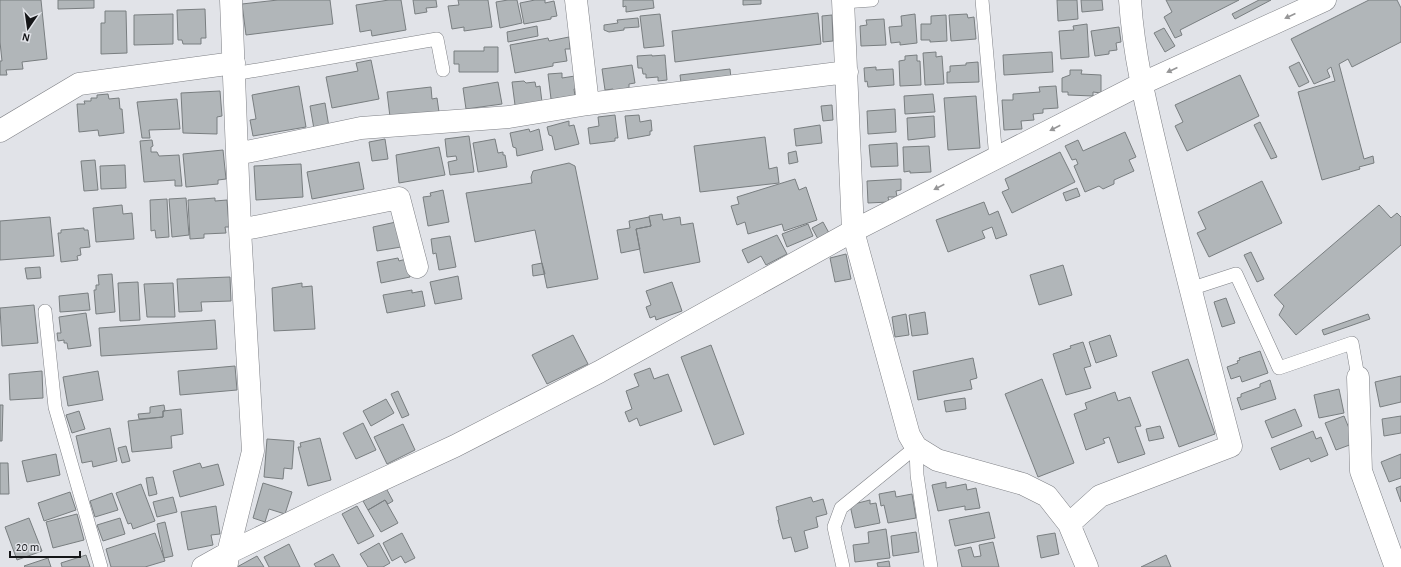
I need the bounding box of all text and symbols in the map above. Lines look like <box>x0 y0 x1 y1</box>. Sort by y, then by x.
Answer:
north arrow <box>8 8 48 48</box>
one-way arrow <box>1284 13 1295 19</box>
text: N <box>21 31 31 43</box>
one-way arrow <box>1166 67 1177 73</box>
one-way arrow <box>1049 125 1061 131</box>
one-way arrow <box>934 184 945 190</box>
scale bar <box>10 533 80 559</box>
text: 20 m <box>16 541 39 553</box>

